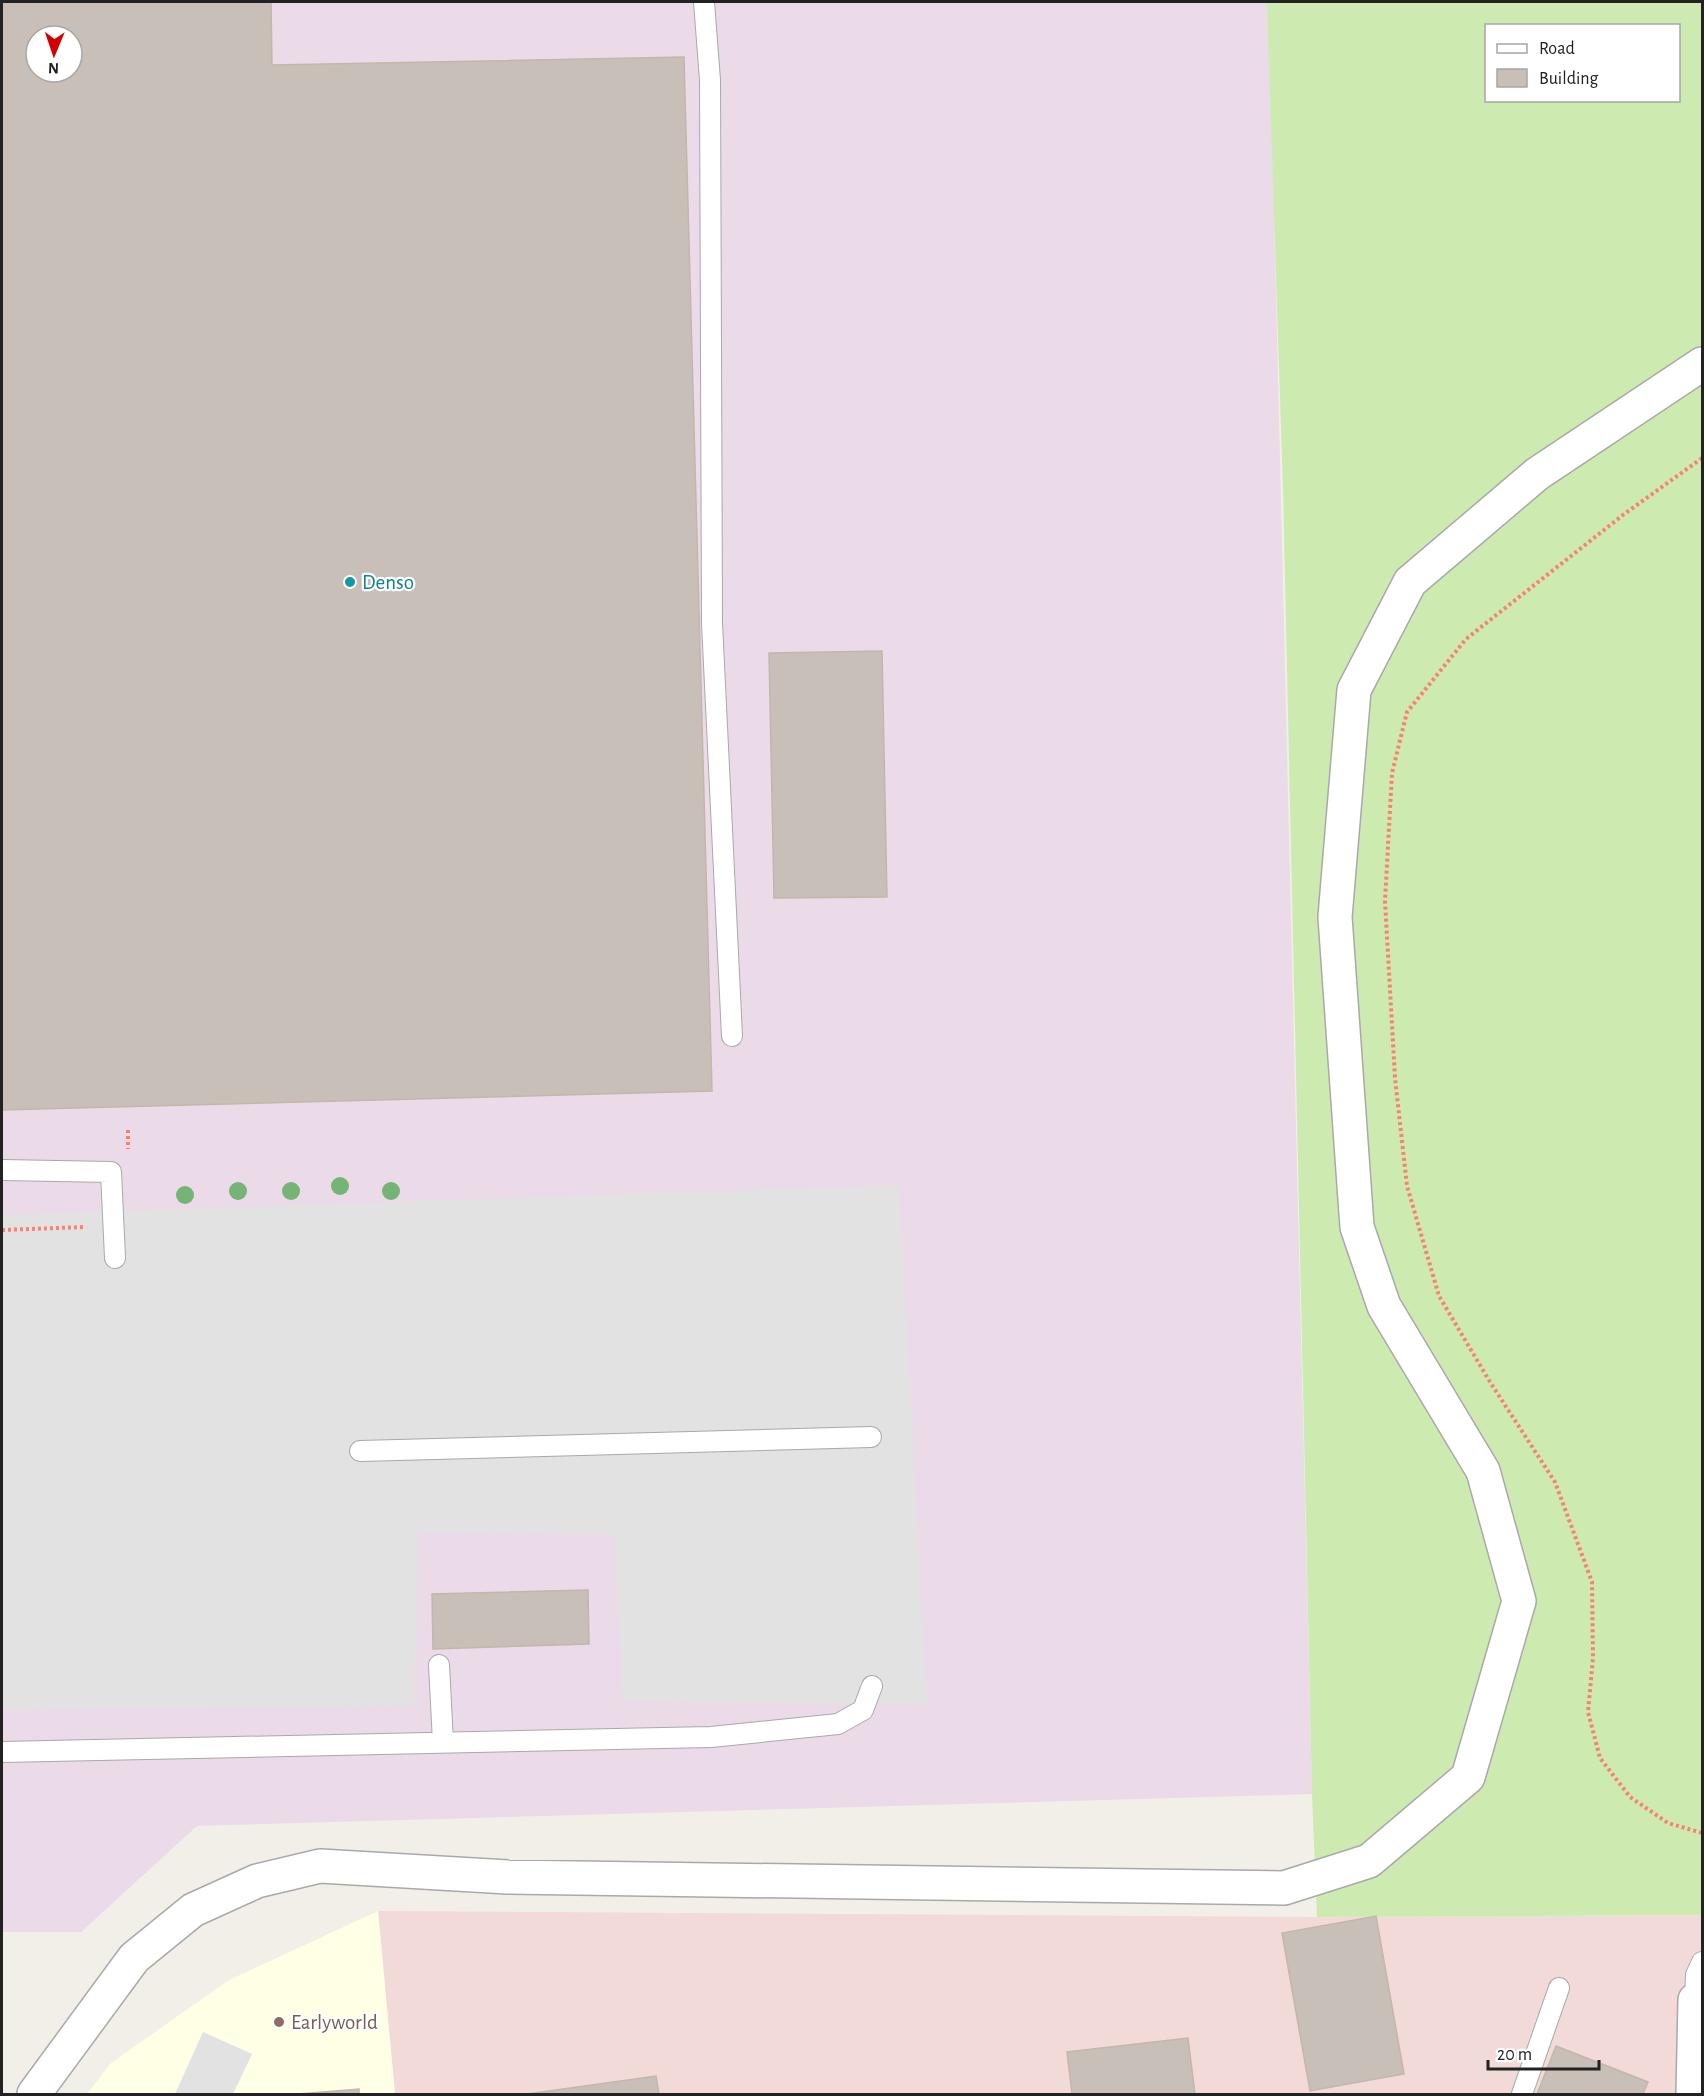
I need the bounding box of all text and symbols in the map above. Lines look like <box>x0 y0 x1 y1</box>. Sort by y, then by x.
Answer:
north arrow <box>24 24 84 84</box>
legend <box>1485 24 1680 102</box>
text: Road <box>1539 40 1575 58</box>
text: N <box>48 60 59 76</box>
text: Building <box>1539 70 1599 88</box>
place label: Denso <box>362 572 414 593</box>
marker: Denso <box>343 575 357 589</box>
place label: Earlyworld <box>291 2012 378 2033</box>
marker: Earlyworld <box>272 2015 286 2029</box>
scale bar <box>1488 2033 1599 2071</box>
text: 20 m <box>1497 2046 1532 2064</box>

